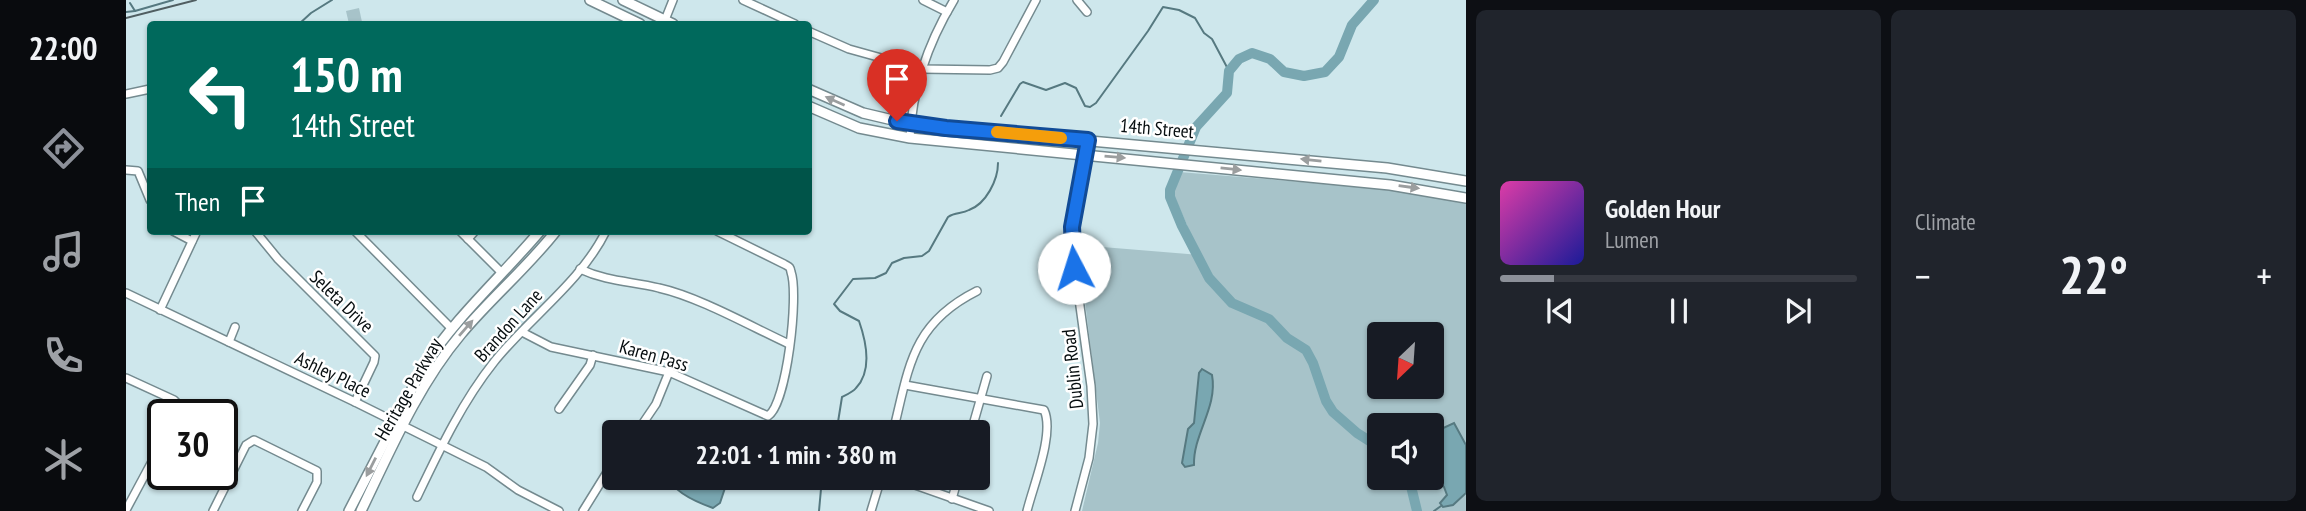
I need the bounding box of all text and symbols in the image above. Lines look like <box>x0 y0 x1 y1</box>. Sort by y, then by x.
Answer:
text: 22:00 <box>28 27 98 69</box>
text: 150 m <box>290 42 403 106</box>
icon: left <box>175 49 266 140</box>
pin <box>867 49 927 121</box>
icon: arrive <box>878 60 916 98</box>
one-way arrow <box>825 95 846 106</box>
text: 14th Street <box>290 104 415 146</box>
street label: 14th Street <box>1119 113 1196 143</box>
icon: directions <box>39 124 88 173</box>
one-way arrow <box>1104 152 1126 163</box>
one-way arrow <box>1300 155 1322 166</box>
one-way arrow <box>1221 163 1243 174</box>
icon: arrive <box>234 182 272 220</box>
one-way arrow <box>1398 182 1420 193</box>
text: Then <box>175 185 220 218</box>
text: Golden Hour <box>1605 192 1720 225</box>
text: Climate <box>1915 207 1976 236</box>
text: Lumen <box>1605 225 1659 254</box>
icon: music <box>39 227 88 276</box>
position arrow <box>1037 231 1111 305</box>
text: 22° <box>2059 241 2128 308</box>
text: − <box>1915 251 1931 300</box>
text: + <box>2256 251 2272 300</box>
street label: Seleta Drive <box>305 265 379 337</box>
street label: Brandon Lane <box>469 283 547 367</box>
icon: previous <box>1541 292 1579 330</box>
icon: pause <box>1660 292 1698 330</box>
icon: next <box>1779 292 1817 330</box>
one-way arrow <box>458 319 474 337</box>
north arrow <box>1367 322 1444 399</box>
map controls <box>1367 322 1444 490</box>
street label: Dublin Road <box>1056 328 1088 410</box>
icon: phone <box>39 331 88 380</box>
street label: Heritage Parkway <box>369 333 447 445</box>
street label: Karen Pass <box>617 334 691 376</box>
street label: Ashley Place <box>291 345 375 403</box>
speed limit sign: 30 <box>147 399 238 490</box>
button: sound <box>1367 413 1444 490</box>
icon: climate <box>39 435 88 484</box>
text: 22:01 · 1 min · 380 m <box>696 438 896 471</box>
one-way arrow <box>366 457 377 477</box>

